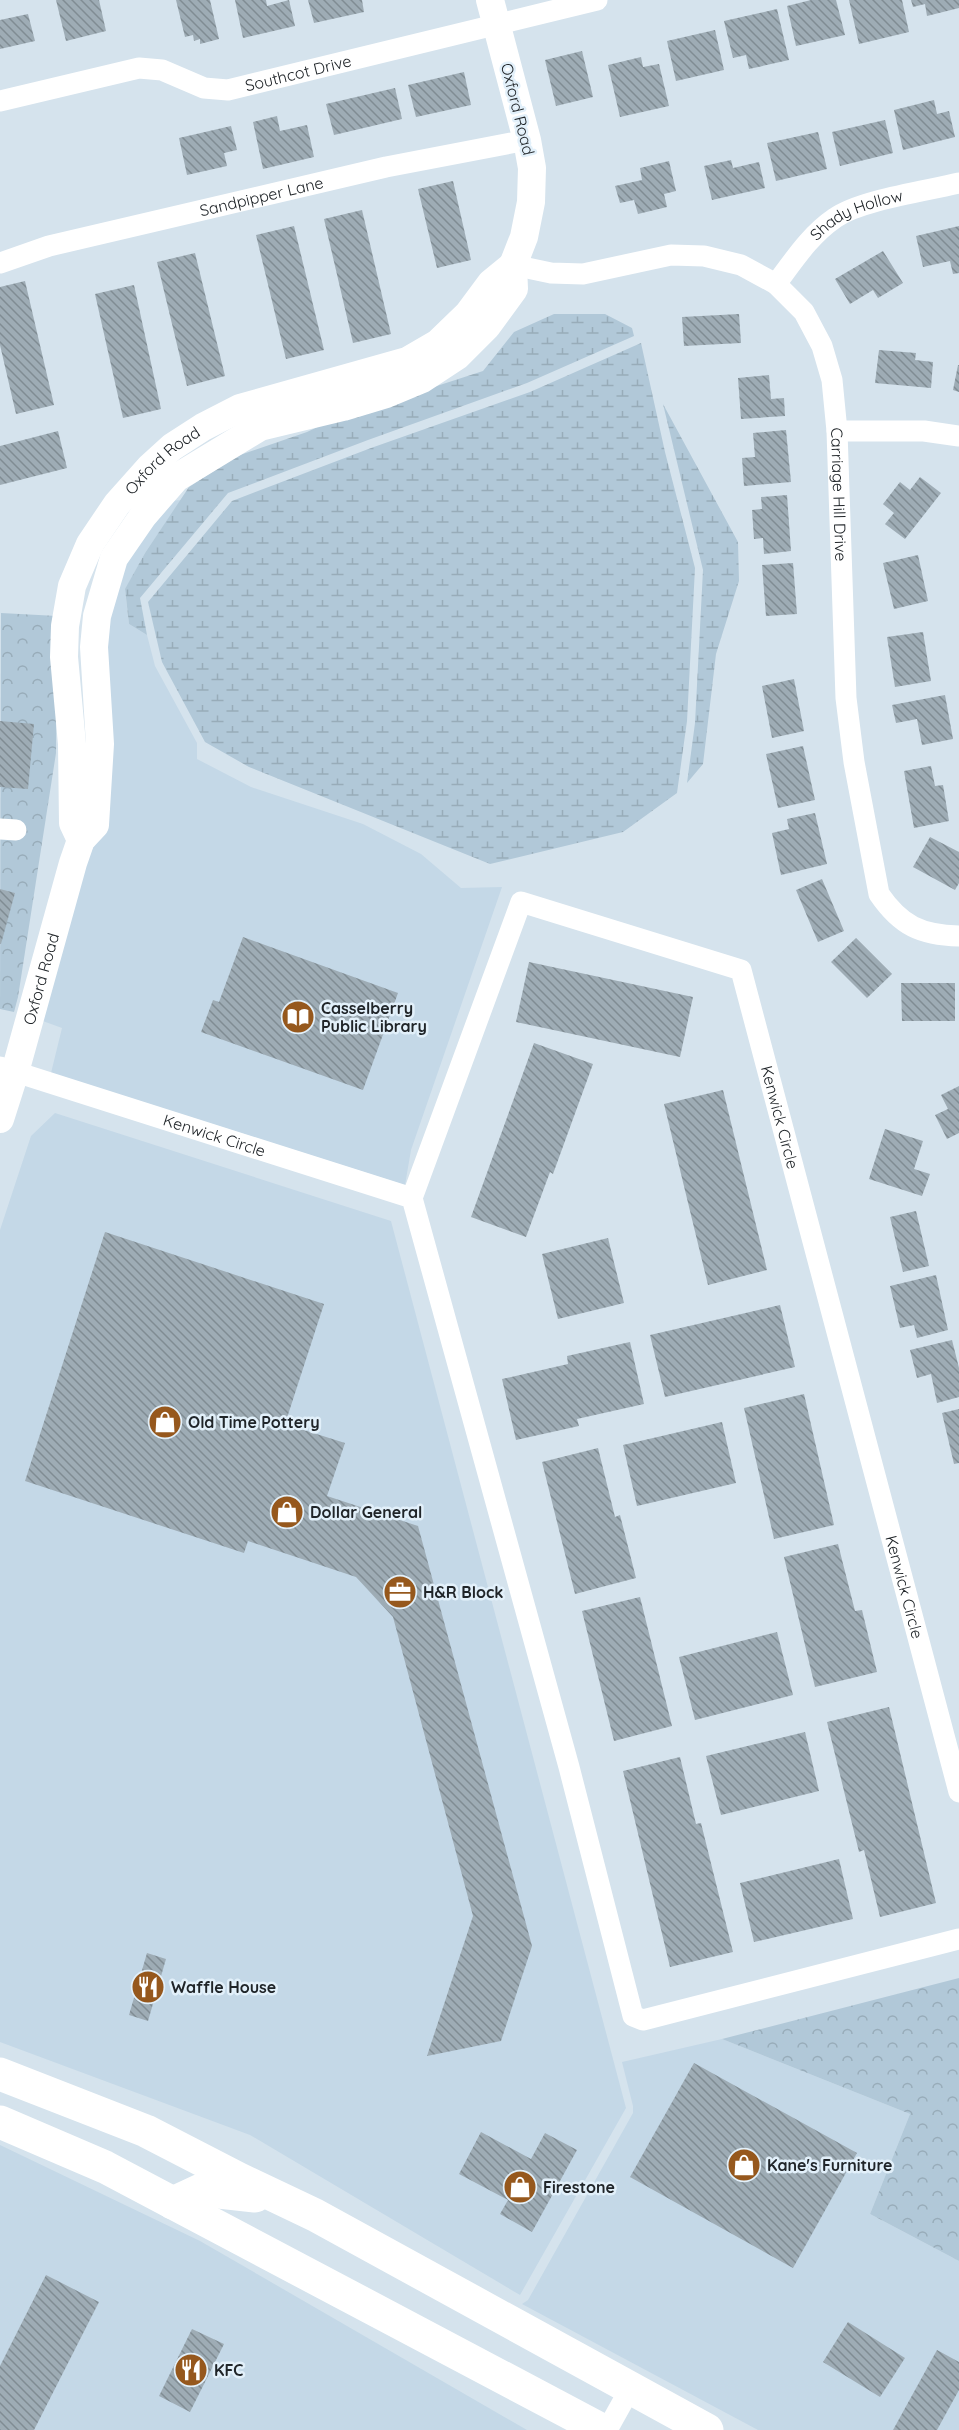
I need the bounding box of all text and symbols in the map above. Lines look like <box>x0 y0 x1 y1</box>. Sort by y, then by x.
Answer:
street label: Southcot Drive <box>243 50 353 95</box>
street label: Oxford Road <box>497 61 539 157</box>
street label: Sandpipper Lane <box>198 172 325 220</box>
street label: Shady Hollow <box>806 185 905 244</box>
street label: Oxford Road <box>120 422 204 499</box>
street label: Carriage Hill Drive <box>827 427 851 562</box>
street label: Oxford Road <box>19 931 63 1027</box>
place label: Casselberry Public Library <box>321 998 427 1036</box>
library icon: Casselberry Public Library <box>280 999 316 1035</box>
street label: Kenwick Circle <box>757 1063 803 1171</box>
street label: Kenwick Circle <box>161 1110 268 1161</box>
shop icon: Old Time Pottery <box>147 1404 183 1440</box>
place label: Old Time Pottery <box>188 1412 320 1432</box>
shop icon: Dollar General <box>269 1494 305 1530</box>
place label: Dollar General <box>310 1502 422 1522</box>
street label: Kenwick Circle <box>881 1533 928 1641</box>
office icon: H&R Block <box>382 1574 418 1610</box>
place label: H&R Block <box>423 1582 503 1602</box>
restaurant icon: Waffle House <box>130 1969 166 2005</box>
place label: Waffle House <box>171 1977 276 1997</box>
shop icon: Kane's Furniture <box>726 2147 762 2183</box>
place label: Kane's Furniture <box>767 2155 892 2175</box>
shop icon: Firestone <box>502 2169 538 2205</box>
place label: Firestone <box>543 2177 615 2197</box>
restaurant icon: KFC <box>173 2352 209 2388</box>
place label: KFC <box>214 2360 243 2380</box>

